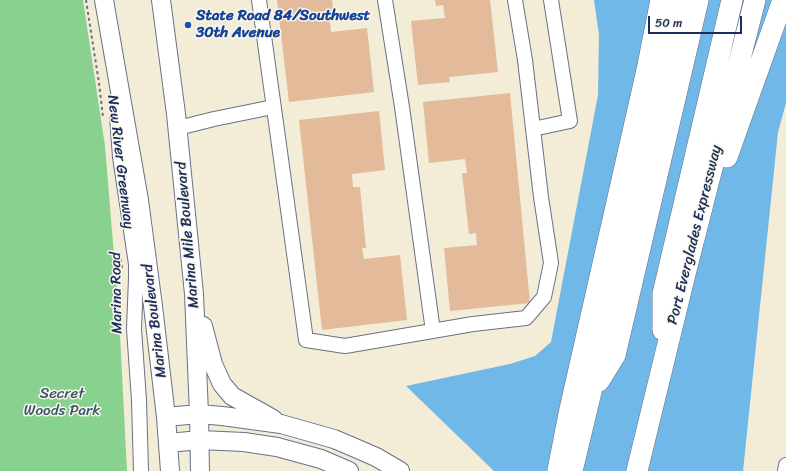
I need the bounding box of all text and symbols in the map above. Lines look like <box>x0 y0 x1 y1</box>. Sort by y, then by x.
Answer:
place label: State Road 84/Southwest 30th Avenue <box>196 7 370 42</box>
scale bar <box>650 8 744 34</box>
text: 50 m <box>655 12 682 34</box>
marker: State Road 84/Southwest 30th Avenue <box>183 20 193 30</box>
street label: New River Greenway <box>103 94 137 230</box>
street label: Port Everglades Expressway <box>664 143 726 327</box>
street label: Marina Mile Boulevard <box>173 161 203 309</box>
street label: Marina Road <box>107 252 127 334</box>
street label: Marina Boulevard <box>139 263 171 379</box>
park label: Secret Woods Park <box>24 385 100 420</box>

